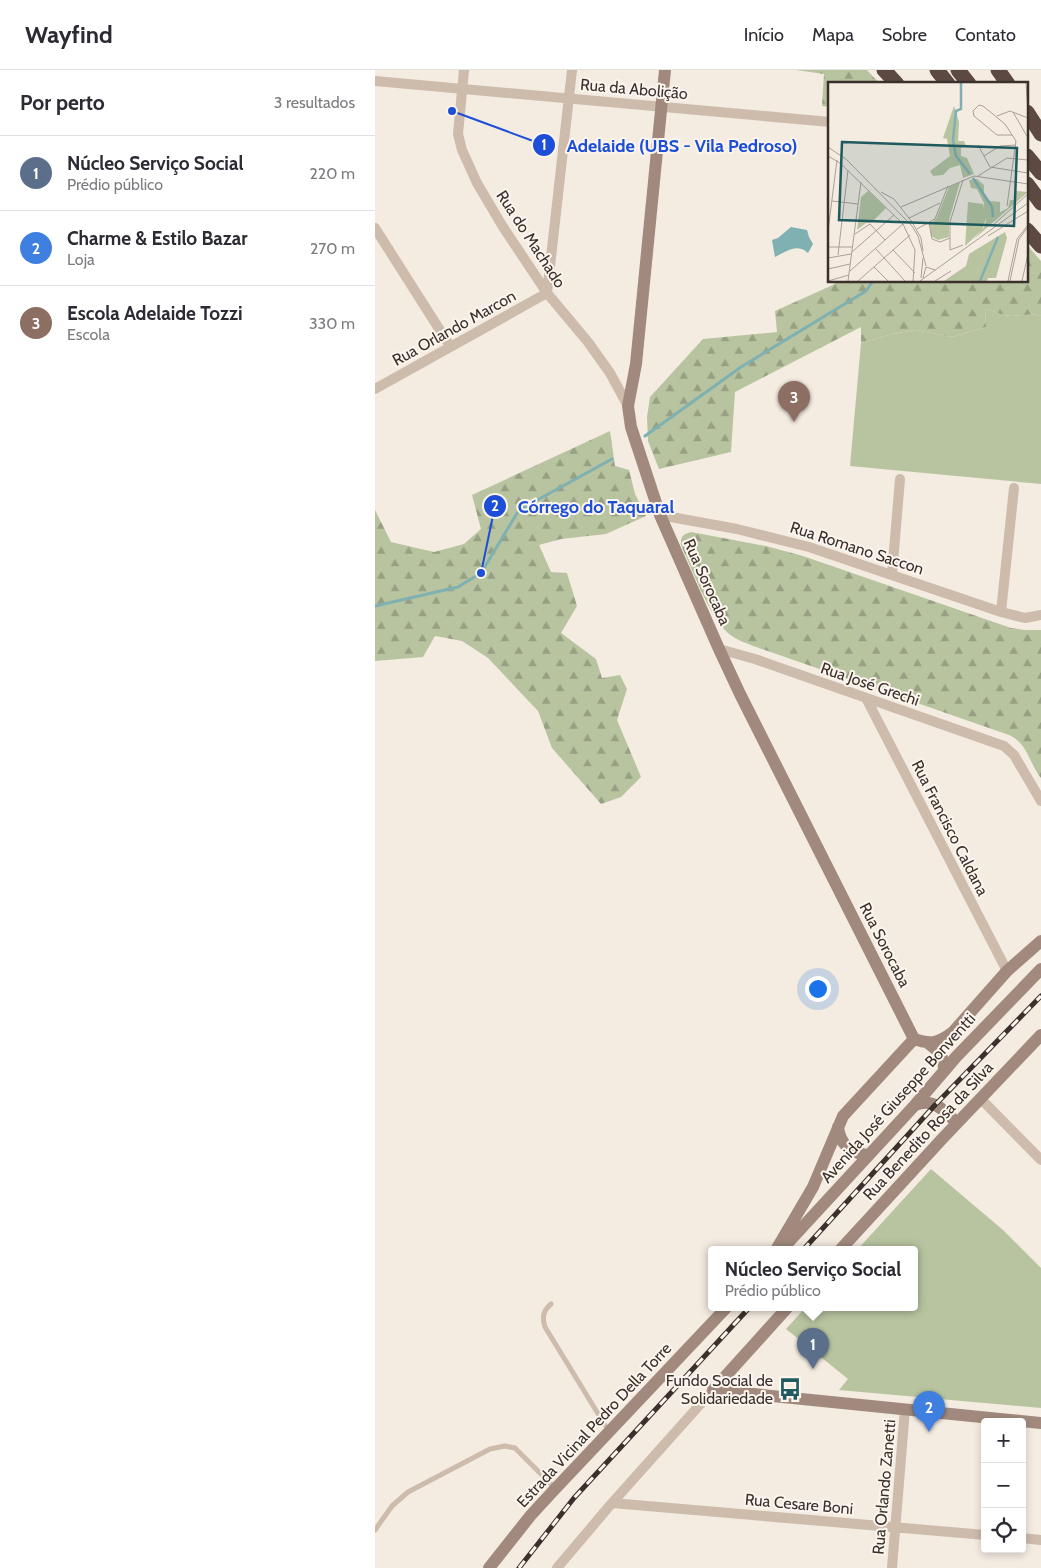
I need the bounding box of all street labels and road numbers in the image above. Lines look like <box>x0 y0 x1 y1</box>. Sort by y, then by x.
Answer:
street label: Rua da Abolição <box>580 75 689 103</box>
street label: Rua do Machado <box>492 187 570 291</box>
street label: Rua Orlando Marcon <box>389 286 519 370</box>
street label: Rua Romano Saccon <box>788 517 926 579</box>
street label: Rua Sorocaba <box>680 536 735 628</box>
street label: Rua José Grechi <box>818 658 922 710</box>
street label: Rua Francisco Caldana <box>908 757 993 899</box>
street label: Rua Sorocaba <box>856 900 915 991</box>
street label: Avenida José Giuseppe Bonventti <box>817 1009 979 1187</box>
street label: Rua Benedito Rosa da Silva <box>859 1058 997 1204</box>
street label: Estrada Vicinal Pedro Della Torre <box>513 1339 675 1511</box>
street label: Rua Orlando Zanetti <box>869 1419 899 1555</box>
street label: Rua Cesare Boni <box>744 1490 854 1518</box>

